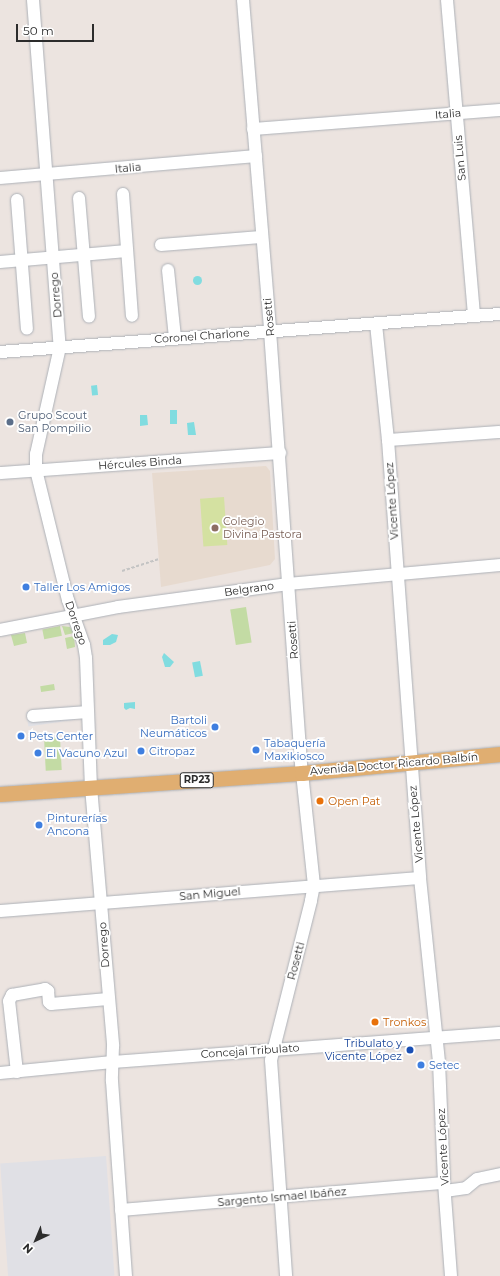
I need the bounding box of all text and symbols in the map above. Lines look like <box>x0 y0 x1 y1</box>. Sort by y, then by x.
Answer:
scale bar <box>18 16 96 42</box>
text: 50 m <box>23 23 54 38</box>
street label: Italia <box>434 106 462 122</box>
street label: San Luis <box>451 135 469 181</box>
street label: Italia <box>114 160 142 176</box>
street label: Dorrego <box>47 272 65 318</box>
street label: Rosetti <box>261 297 277 337</box>
street label: Coronel Charlone <box>154 326 250 346</box>
place label: Grupo Scout San Pompilio <box>18 409 91 435</box>
marker: Grupo Scout San Pompilio <box>5 417 15 427</box>
street label: Hércules Binda <box>98 453 182 473</box>
street label: Vicente López <box>383 462 401 540</box>
place label: Colegio Divina Pastora <box>223 515 302 541</box>
marker: Colegio Divina Pastora <box>210 523 220 533</box>
street label: Belgrano <box>223 579 275 599</box>
place label: Taller Los Amigos <box>34 580 130 594</box>
marker: Taller Los Amigos <box>21 582 31 592</box>
street label: Dorrego <box>62 599 90 647</box>
street label: Rosetti <box>285 620 301 660</box>
place label: Bartoli Neumáticos <box>140 714 207 740</box>
marker: Bartoli Neumáticos <box>210 722 220 732</box>
place label: Pets Center <box>29 729 93 743</box>
marker: Pets Center <box>16 731 26 741</box>
place label: Tabaquería Maxikiosco <box>264 737 326 763</box>
place label: Citropaz <box>149 744 195 758</box>
marker: Tabaquería Maxikiosco <box>251 745 261 755</box>
place label: El Vacuno Azul <box>46 746 127 760</box>
marker: Citropaz <box>136 746 146 756</box>
marker: El Vacuno Azul <box>33 748 43 758</box>
street label: Avenida Doctor Ricardo Balbín <box>309 750 479 778</box>
road number: RP23 <box>179 772 215 788</box>
street label: Vicente López <box>406 785 426 863</box>
place label: Open Pat <box>328 794 380 808</box>
marker: Open Pat <box>315 796 325 806</box>
place label: Pinturerías Ancona <box>47 812 107 838</box>
marker: Pinturerías Ancona <box>34 820 44 830</box>
street label: San Miguel <box>179 885 241 903</box>
street label: Dorrego <box>96 922 112 968</box>
street label: Rosetti <box>285 941 307 981</box>
place label: Tronkos <box>383 1015 426 1029</box>
marker: Tronkos <box>370 1017 380 1027</box>
place label: Tribulato y Vicente López <box>325 1037 402 1063</box>
street label: Concejal Tribulato <box>200 1041 300 1061</box>
marker: Tribulato y Vicente López <box>405 1045 415 1055</box>
place label: Setec <box>429 1058 460 1072</box>
marker: Setec <box>416 1060 426 1070</box>
street label: Vicente López <box>434 1108 452 1186</box>
street label: Sargento Ismael Ibáñez <box>217 1185 347 1209</box>
north arrow <box>16 1220 56 1260</box>
text: N <box>20 1241 36 1257</box>

